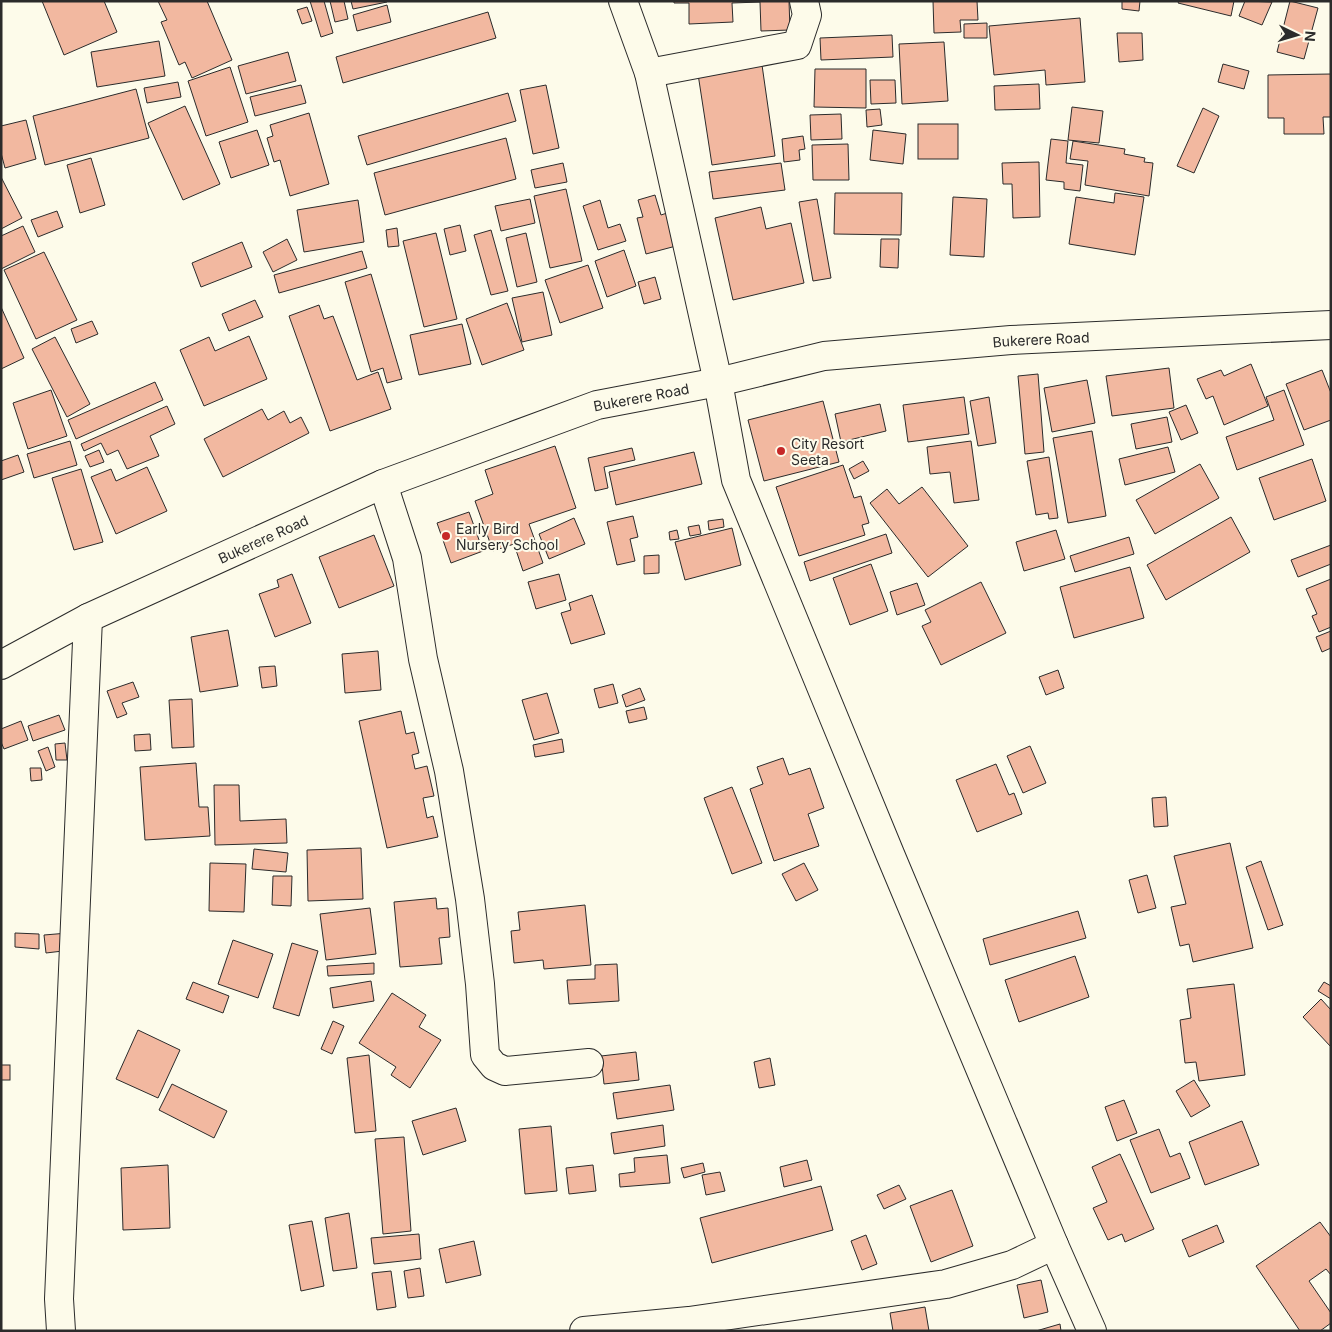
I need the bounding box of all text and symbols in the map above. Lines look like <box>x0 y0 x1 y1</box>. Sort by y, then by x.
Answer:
north arrow <box>1272 10 1322 60</box>
text: N <box>1302 30 1319 42</box>
street label: Bukerere Road <box>992 328 1090 350</box>
street label: Bukerere Road <box>592 379 691 414</box>
place label: City Resort Seeta <box>791 435 865 468</box>
marker: City Resort Seeta <box>775 445 787 457</box>
street label: Bukerere Road <box>215 511 311 566</box>
place label: Early Bird Nursery School <box>456 520 558 553</box>
marker: Early Bird Nursery School <box>440 530 452 542</box>

